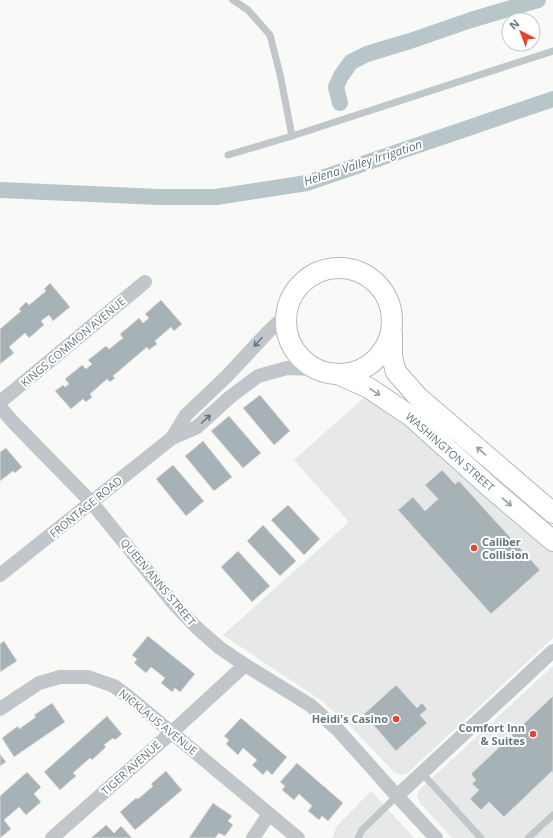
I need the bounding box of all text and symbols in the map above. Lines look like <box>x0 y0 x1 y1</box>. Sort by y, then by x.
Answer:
north arrow <box>501 12 541 52</box>
text: N <box>506 16 522 33</box>
water label: Helena Valley Irrigation <box>302 135 424 190</box>
street label: KINGS COMMON AVENUE <box>17 293 128 390</box>
one-way arrow <box>254 337 263 347</box>
one-way arrow <box>369 388 380 396</box>
street label: WASHINGTON STREET <box>403 409 498 495</box>
one-way arrow <box>200 415 210 424</box>
one-way arrow <box>476 446 486 456</box>
street label: FRONTAGE ROAD <box>46 473 125 541</box>
one-way arrow <box>502 497 512 506</box>
place label: Caliber Collision <box>482 534 529 562</box>
street label: QUEEN ANNS STREET <box>117 535 199 628</box>
marker: Caliber Collision <box>469 543 479 553</box>
street label: NICKLAUS AVENUE <box>116 685 201 758</box>
place label: Heidi's Casino <box>312 711 388 726</box>
marker: Heidi's Casino <box>391 714 401 724</box>
place label: Comfort Inn & Suites <box>459 720 526 748</box>
marker: Comfort Inn & Suites <box>528 729 538 739</box>
street label: TIGER AVENUE <box>98 737 164 798</box>

